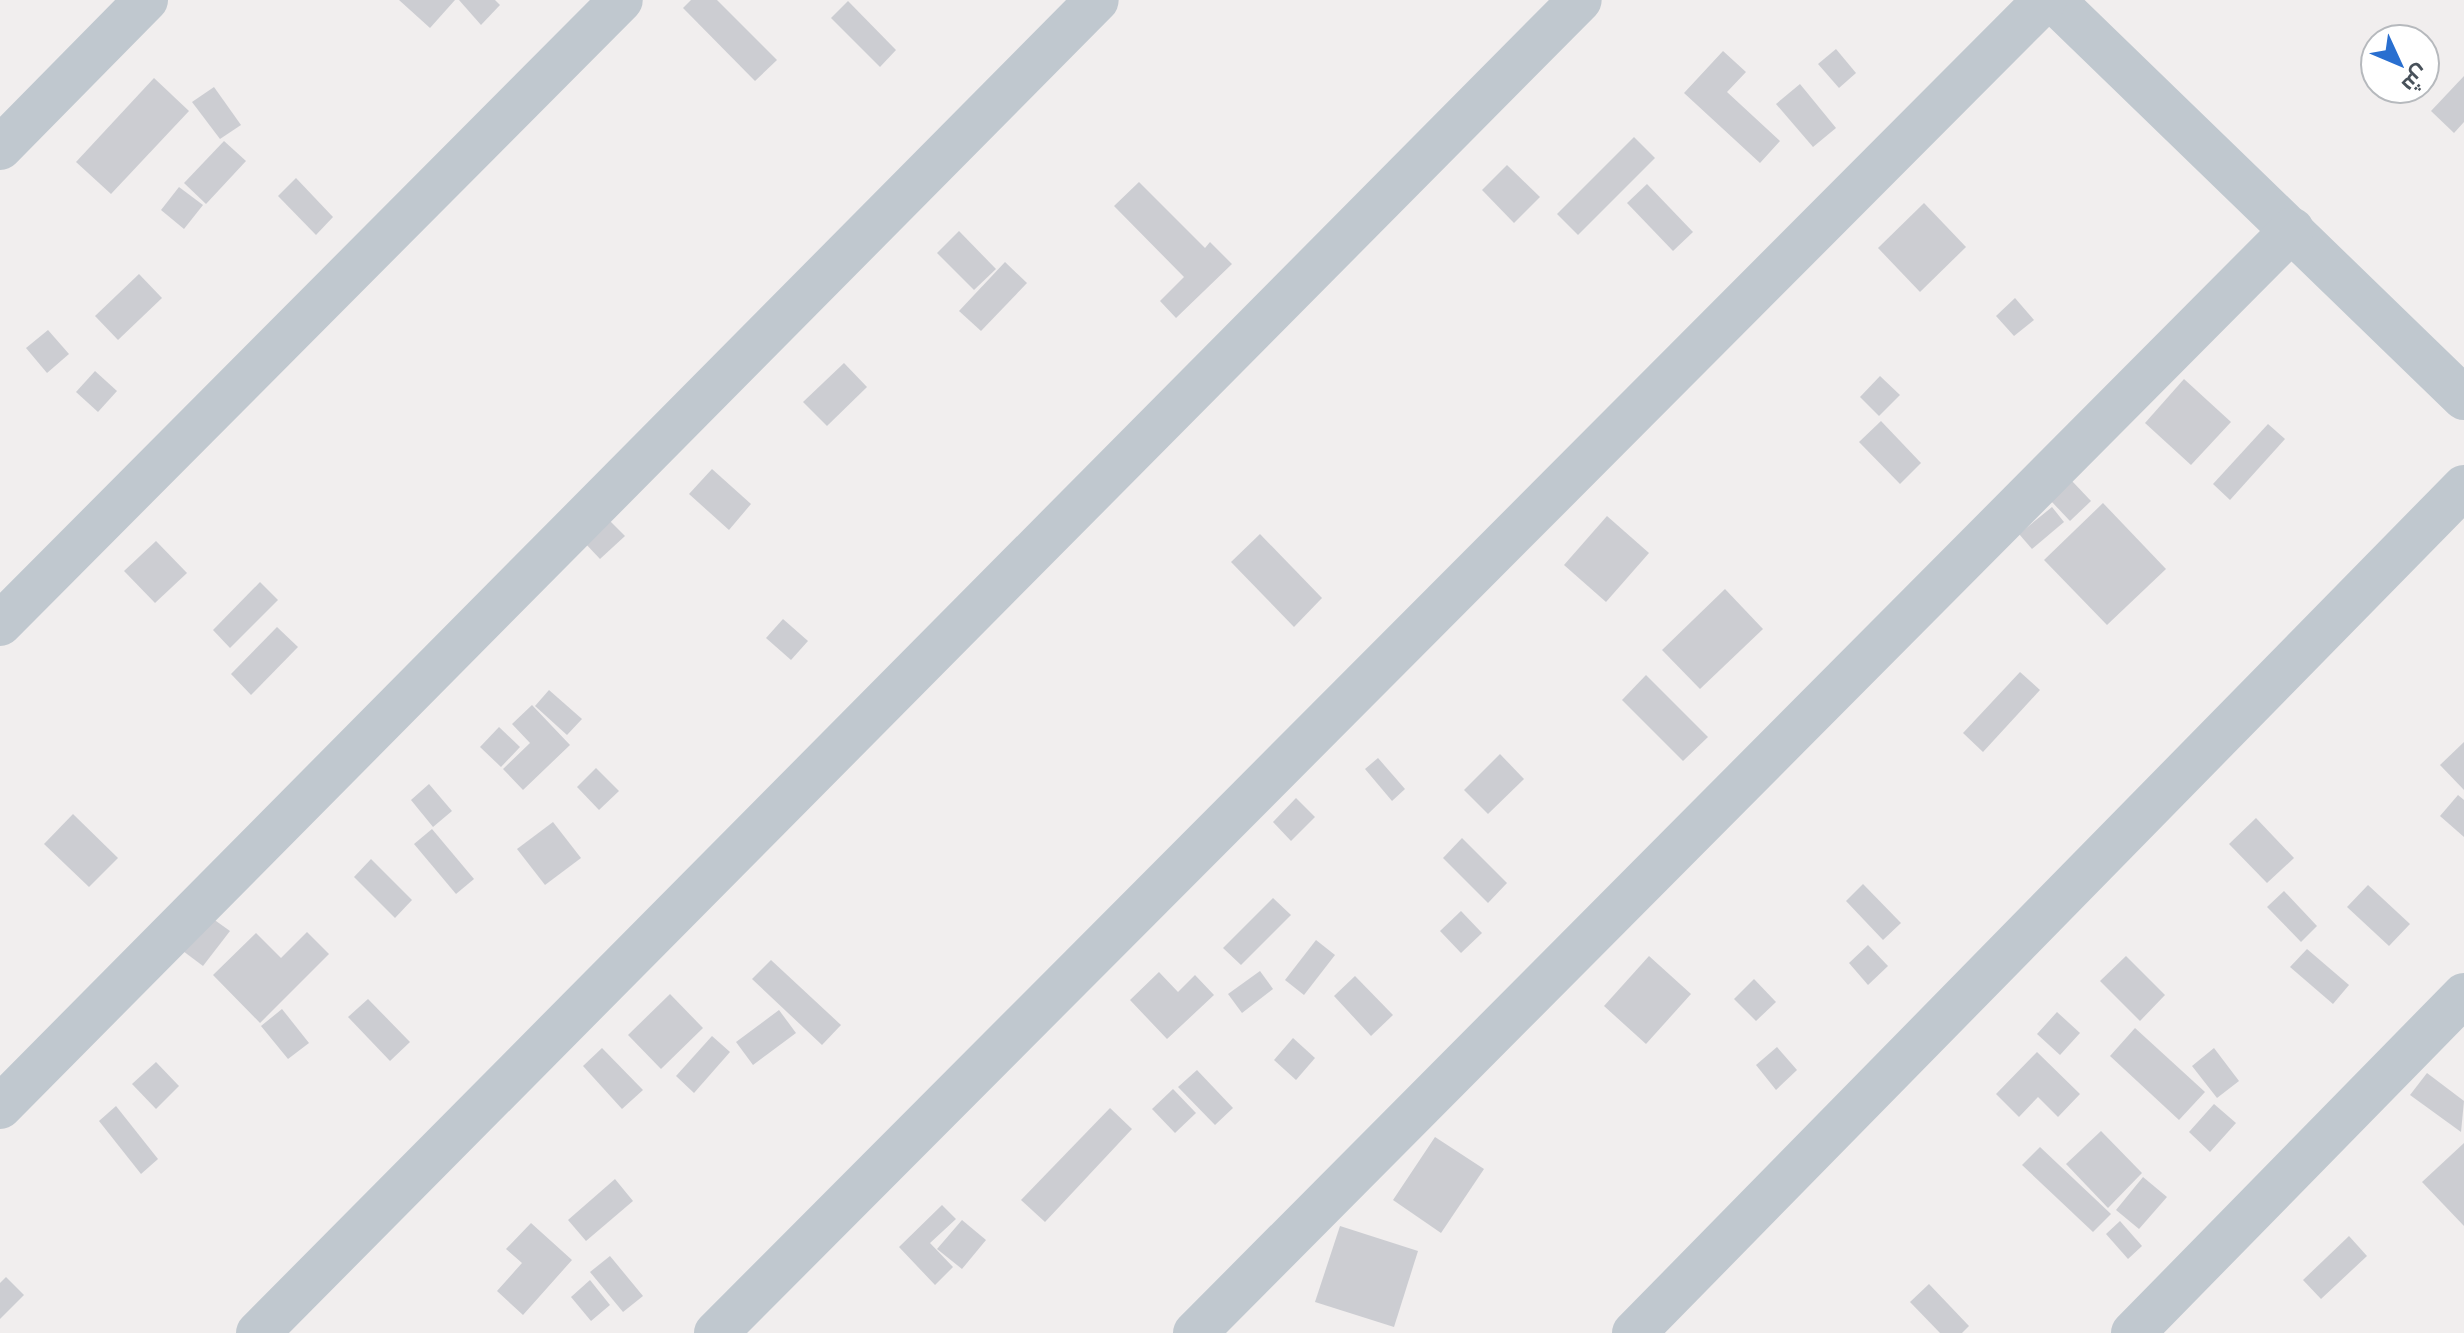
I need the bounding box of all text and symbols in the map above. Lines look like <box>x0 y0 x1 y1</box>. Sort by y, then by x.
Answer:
north arrow <box>2360 24 2440 104</box>
text: ش <box>2397 60 2436 99</box>

